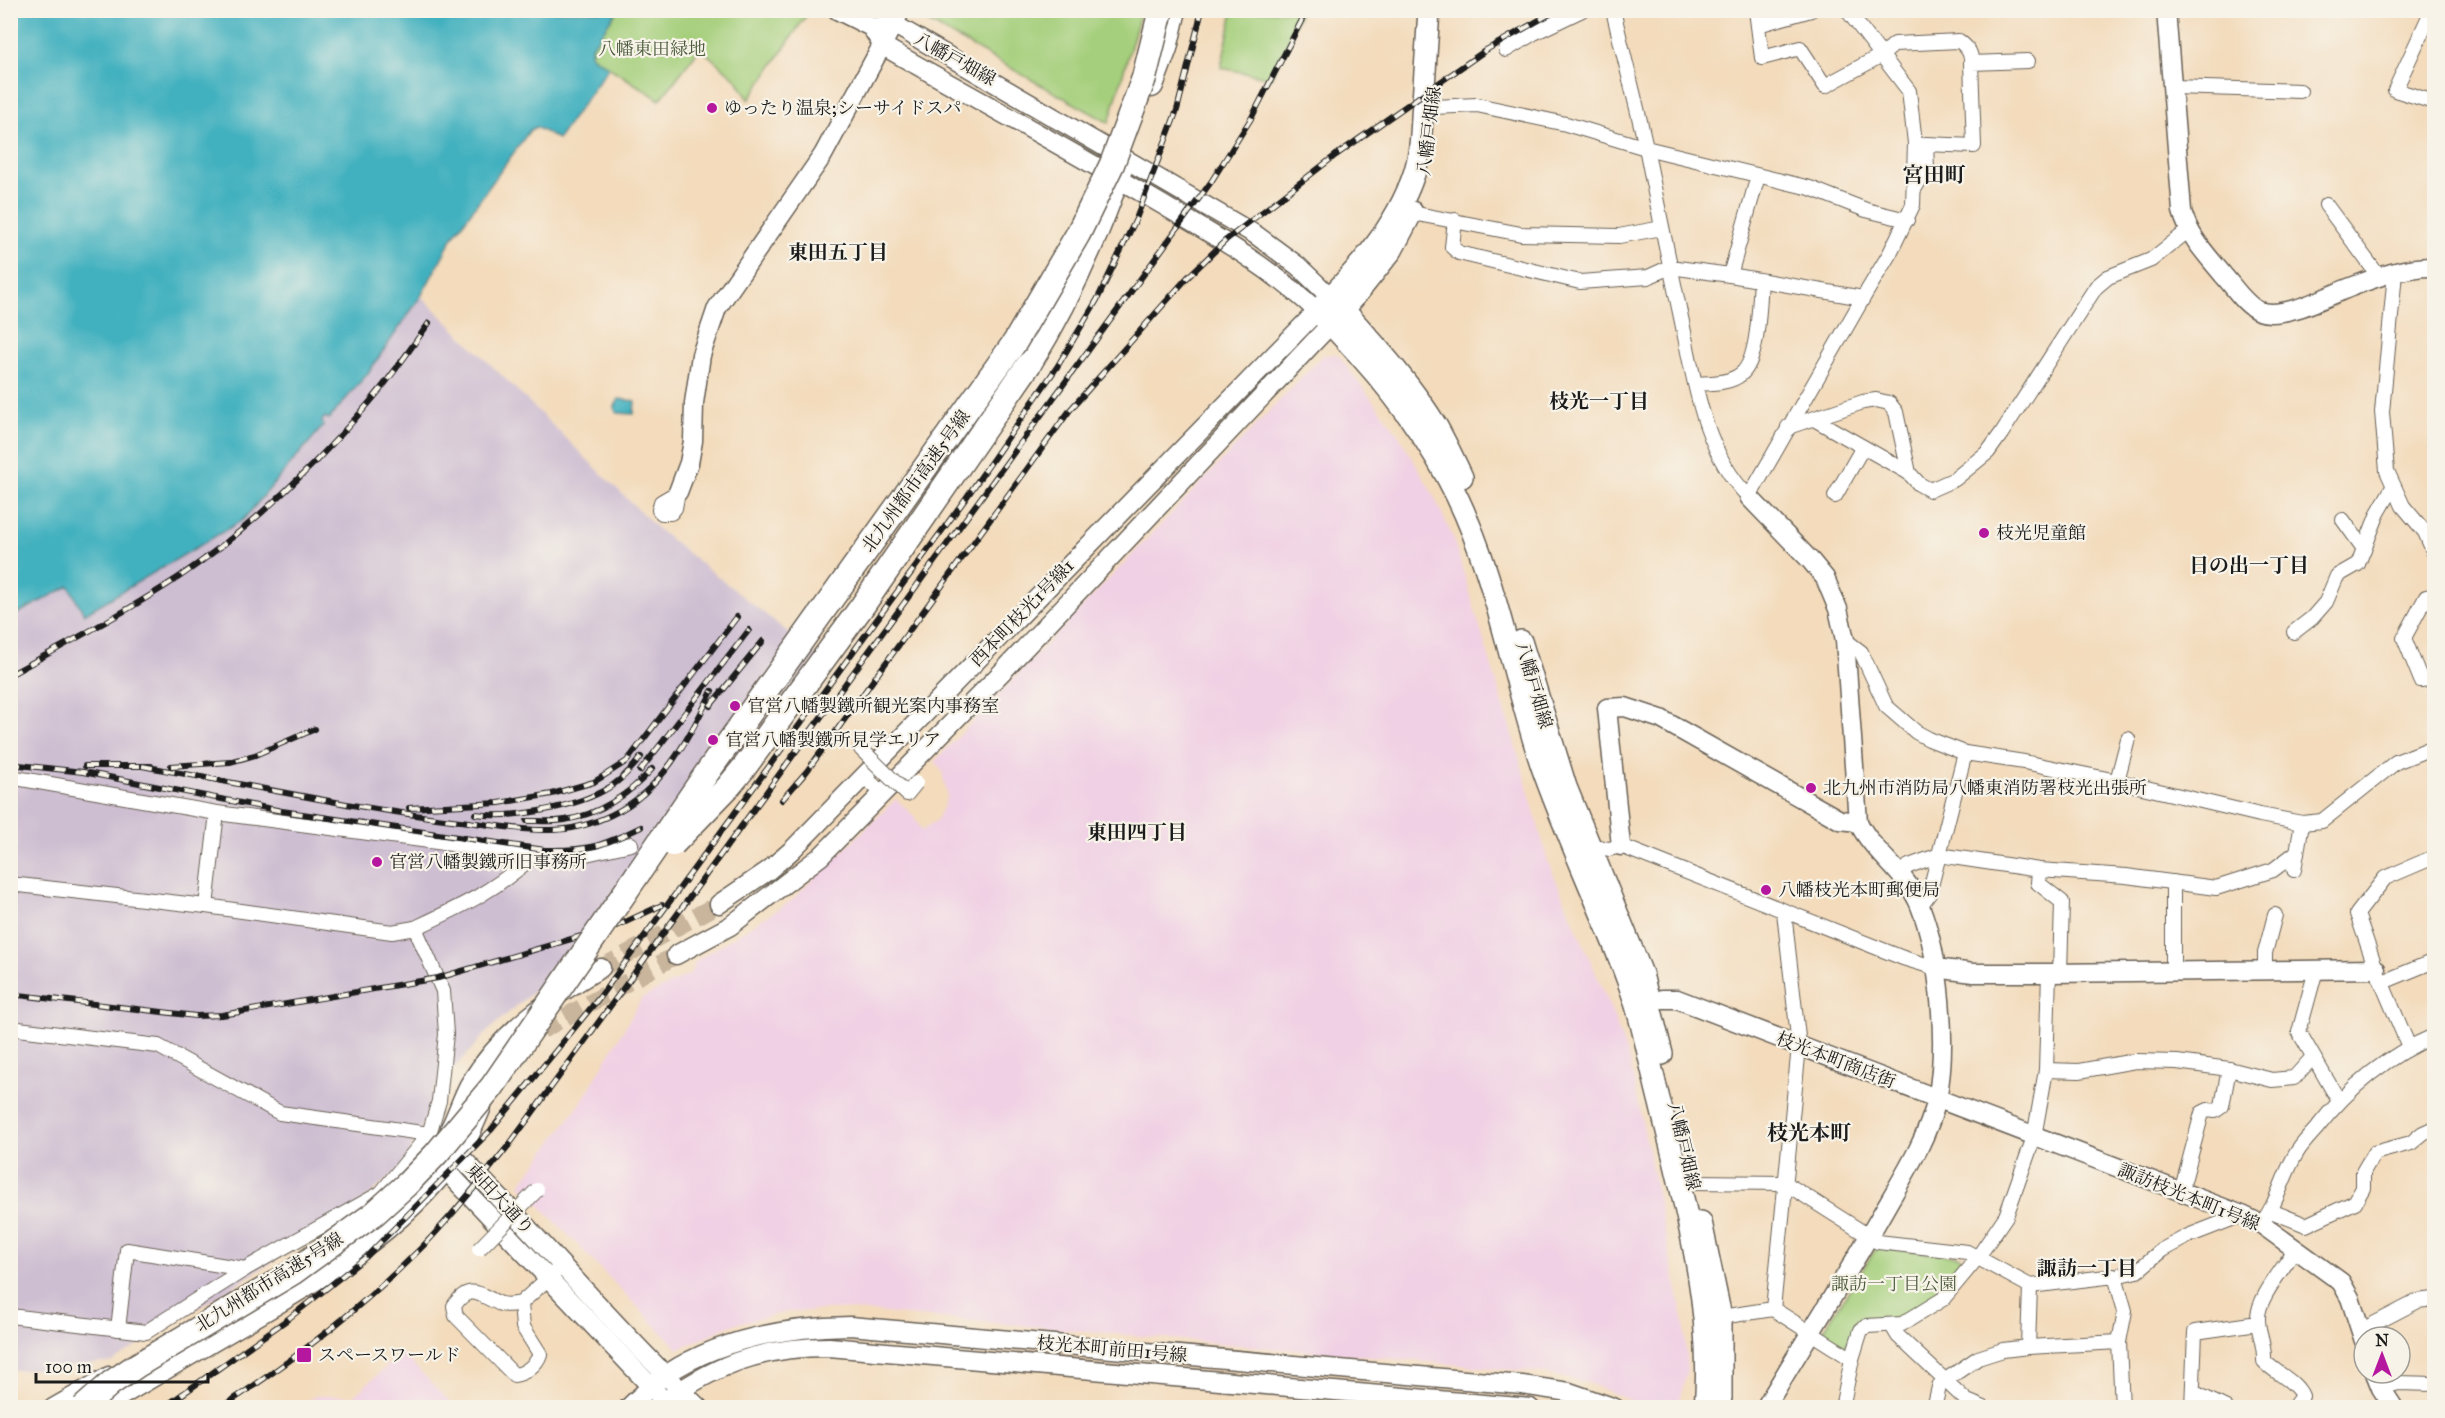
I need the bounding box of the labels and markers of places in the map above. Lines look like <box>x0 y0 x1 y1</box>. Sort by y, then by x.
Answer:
place label: ゆったり温泉;シーサイドスパ <box>724 97 961 119</box>
marker: ゆったり温泉;シーサイドスパ <box>705 101 719 115</box>
place label: 枝光児童館 <box>1996 522 2086 544</box>
marker: 枝光児童館 <box>1977 526 1991 540</box>
place label: 官営八幡製鐵所観光案内事務室 <box>747 695 999 717</box>
marker: 官営八幡製鐵所観光案内事務室 <box>728 699 742 713</box>
place label: 官営八幡製鐵所見学エリア <box>725 729 941 751</box>
marker: 官営八幡製鐵所見学エリア <box>706 733 720 747</box>
place label: 北九州市消防局八幡東消防署枝光出張所 <box>1823 777 2147 799</box>
marker: 北九州市消防局八幡東消防署枝光出張所 <box>1804 781 1818 795</box>
place label: 官営八幡製鐵所旧事務所 <box>389 851 587 873</box>
marker: 官営八幡製鐵所旧事務所 <box>370 855 384 869</box>
place label: 八幡枝光本町郵便局 <box>1778 879 1940 901</box>
marker: 八幡枝光本町郵便局 <box>1759 883 1773 897</box>
place label: スペースワールド <box>318 1344 461 1366</box>
marker: スペースワールド <box>295 1346 313 1364</box>

